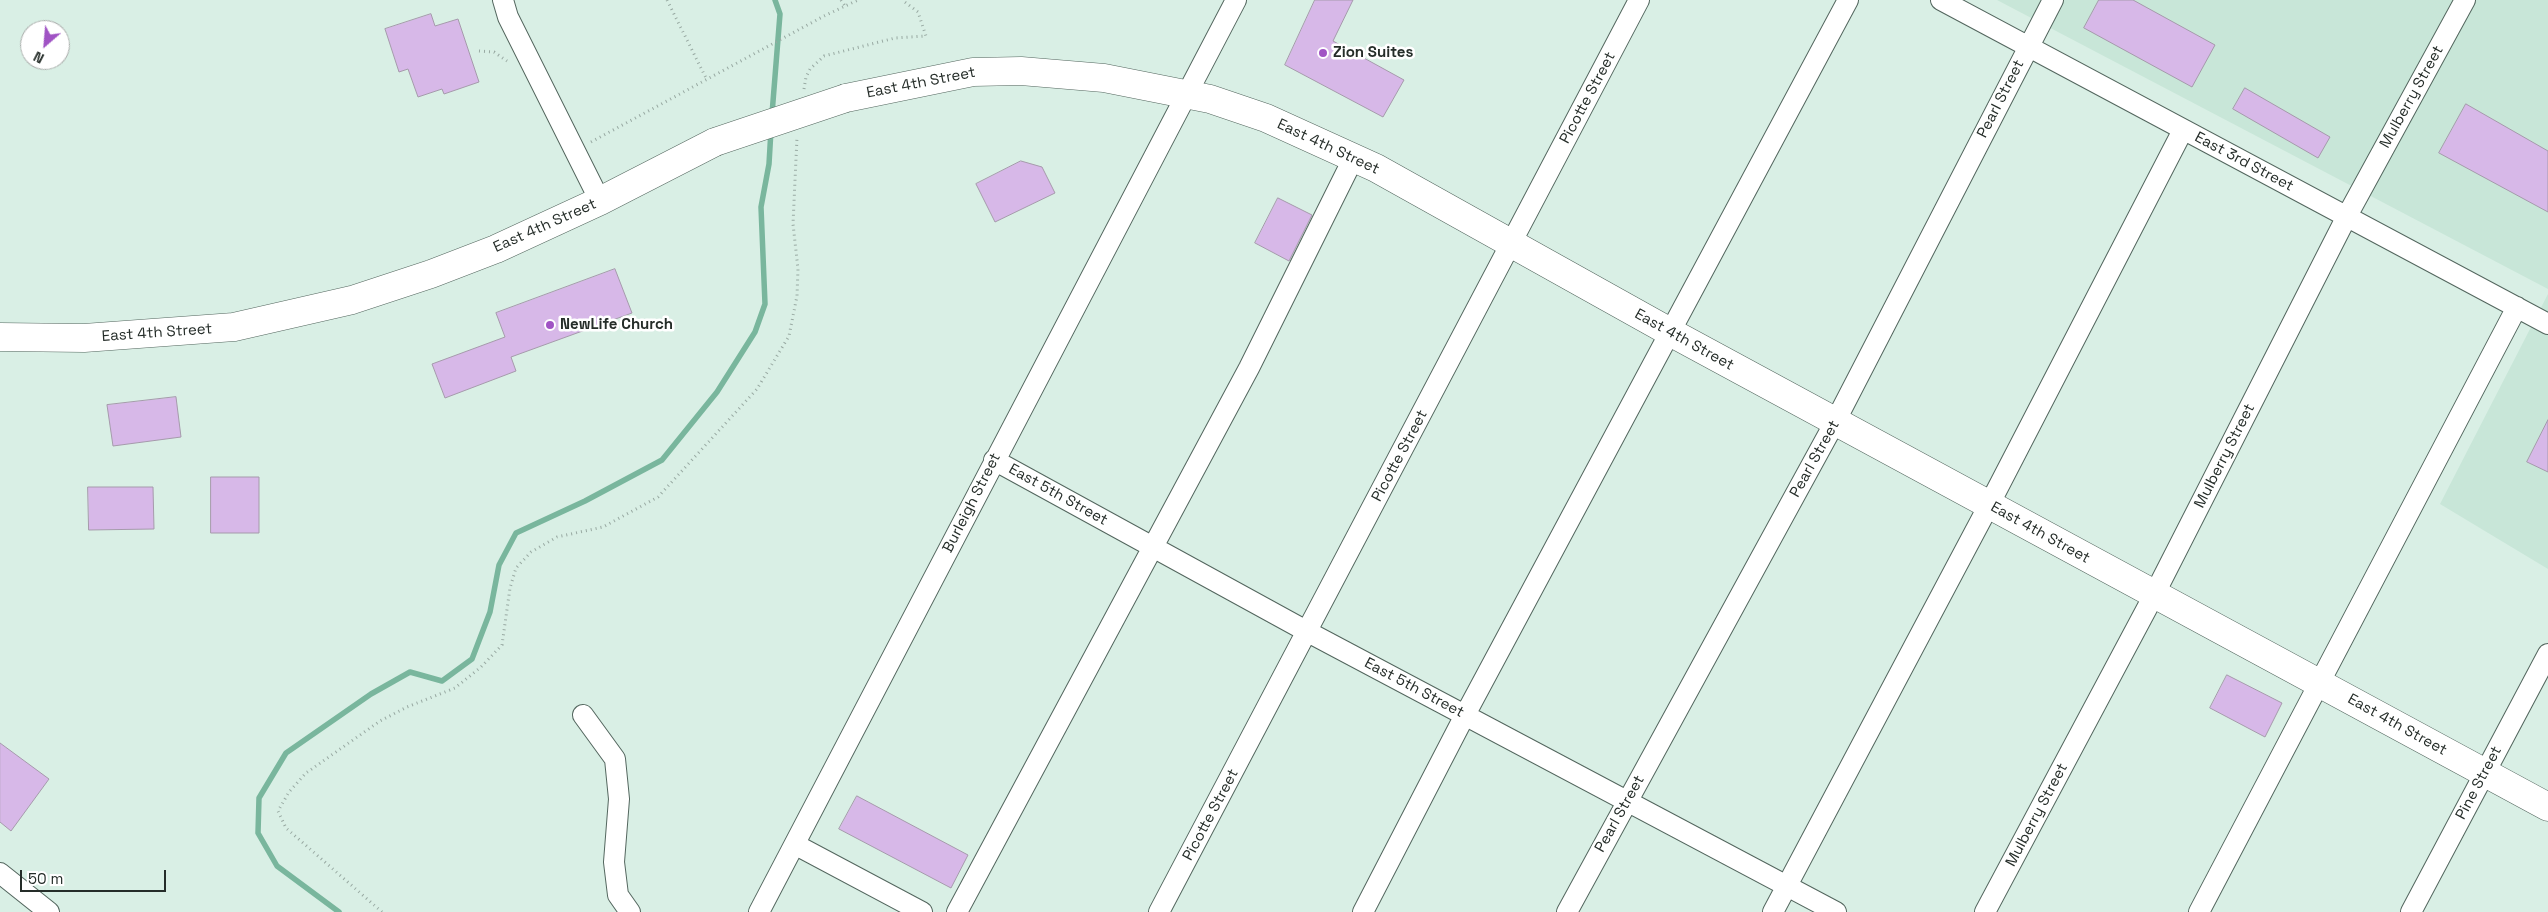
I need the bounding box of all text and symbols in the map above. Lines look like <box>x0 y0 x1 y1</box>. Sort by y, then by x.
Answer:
north arrow <box>20 20 70 70</box>
street label: Mulberry Street <box>2376 43 2448 151</box>
place label: Zion Suites <box>1333 44 1413 62</box>
text: N <box>30 47 47 68</box>
marker: Zion Suites <box>1317 47 1329 59</box>
street label: Picotte Street <box>1556 49 1620 147</box>
street label: Pearl Street <box>1974 57 2028 141</box>
street label: East 4th Street <box>865 64 977 102</box>
street label: East 4th Street <box>1274 115 1382 179</box>
street label: East 3rd Street <box>2192 128 2296 196</box>
street label: East 4th Street <box>491 195 599 257</box>
street label: East 4th Street <box>1631 305 1737 375</box>
place label: NewLife Church <box>560 316 673 334</box>
marker: NewLife Church <box>544 319 556 331</box>
street label: East 4th Street <box>101 320 213 346</box>
street label: Mulberry Street <box>2191 401 2259 511</box>
street label: Picotte Street <box>1368 407 1432 505</box>
street label: Pearl Street <box>1786 417 1844 501</box>
street label: Burleigh Street <box>939 450 1005 556</box>
street label: East 5th Street <box>1005 460 1111 530</box>
street label: East 4th Street <box>1987 498 2093 568</box>
street label: East 5th Street <box>1361 654 1467 722</box>
street label: East 4th Street <box>2344 690 2450 760</box>
street label: Pine Street <box>2452 743 2506 823</box>
street label: Mulberry Street <box>2002 760 2072 870</box>
street label: Picotte Street <box>1179 766 1243 864</box>
street label: Pearl Street <box>1591 772 1649 856</box>
scale bar <box>22 860 169 892</box>
text: 50 m <box>28 869 63 888</box>

